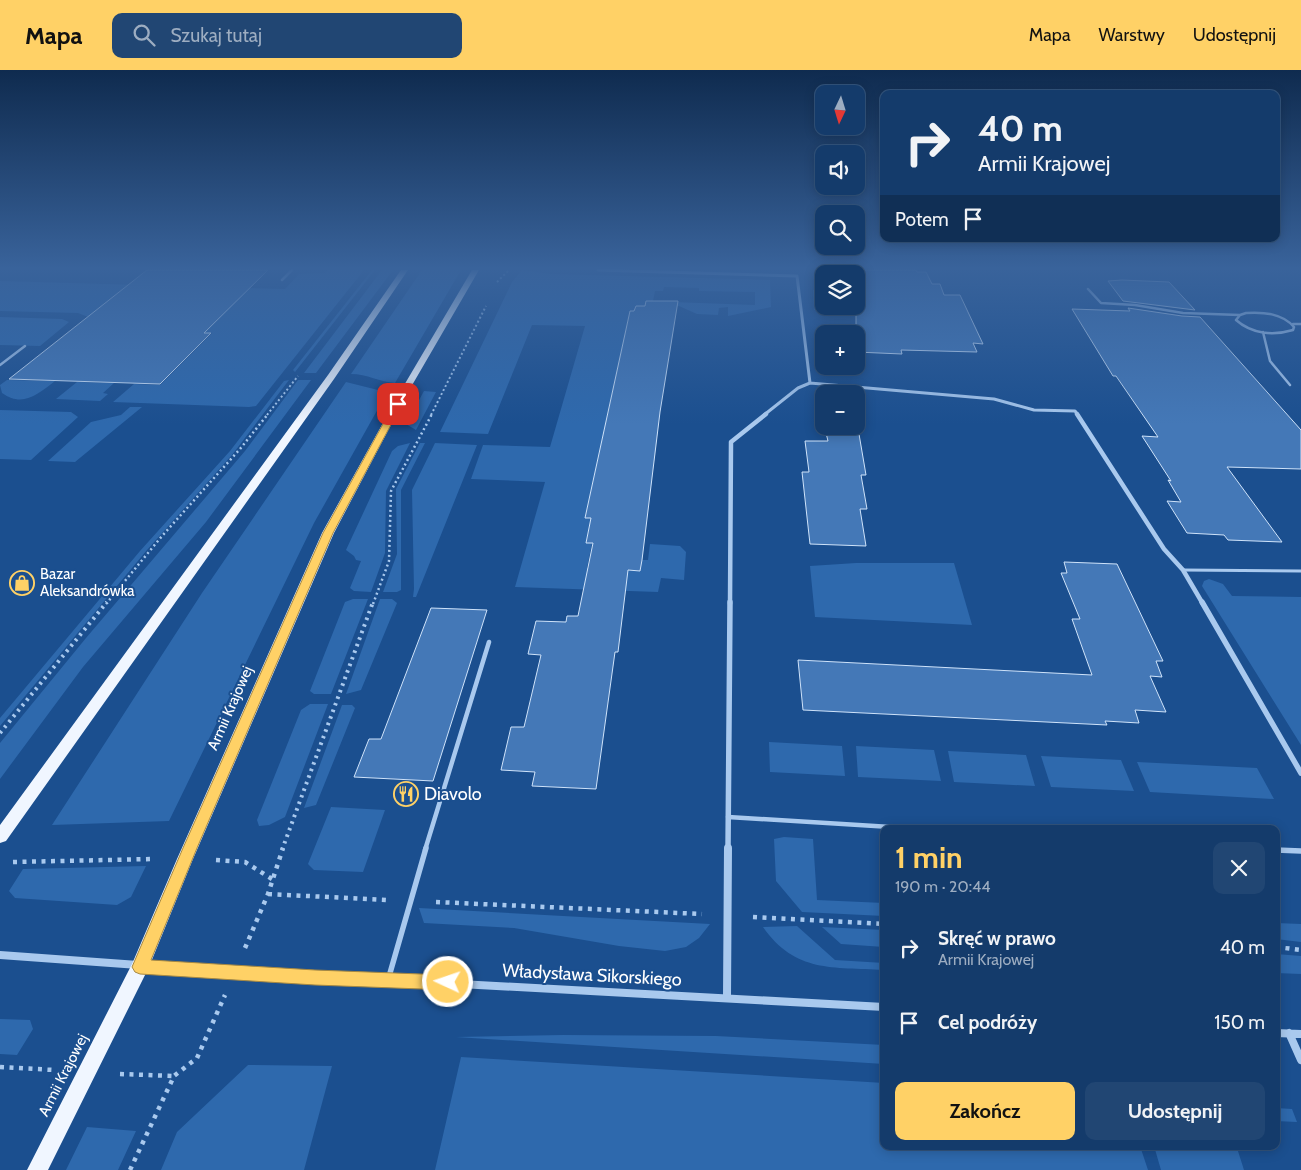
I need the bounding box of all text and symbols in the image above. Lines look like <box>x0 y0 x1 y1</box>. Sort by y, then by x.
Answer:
search box <box>112 13 462 58</box>
text: Mapa <box>25 21 82 50</box>
icon: search <box>130 21 158 49</box>
text: Szukaj tutaj <box>170 24 262 47</box>
text: Mapa <box>1029 24 1071 46</box>
text: Warstwy <box>1099 24 1165 46</box>
text: Udostępnij <box>1193 24 1276 46</box>
north arrow <box>815 85 865 135</box>
map controls <box>815 85 865 435</box>
text: 40 m <box>978 107 1063 150</box>
icon: right <box>895 110 960 175</box>
button: sound <box>815 145 865 195</box>
text: Armii Krajowej <box>978 150 1110 177</box>
button: search <box>815 205 865 255</box>
icon: arrive <box>959 205 987 233</box>
text: Potem <box>895 208 949 231</box>
button: layers <box>815 265 865 315</box>
button: + <box>815 325 865 375</box>
pin <box>377 383 419 425</box>
button: − <box>815 385 865 435</box>
icon: arrive <box>384 390 412 418</box>
place label: Bazar Aleksandrówka <box>40 565 135 600</box>
shop icon: Bazar Aleksandrówka <box>9 570 35 596</box>
street label: Armii Krajowej <box>203 663 257 753</box>
restaurant icon: Diavolo <box>393 781 419 807</box>
place label: Diavolo <box>424 783 482 805</box>
text: 1 min <box>895 839 963 876</box>
button: close <box>1213 842 1265 894</box>
text: 190 m · 20:44 <box>895 877 991 896</box>
text: Skręć w prawo <box>938 927 1056 950</box>
icon: right <box>895 934 923 962</box>
text: 40 m <box>1220 936 1265 959</box>
text: Armii Krajowej <box>938 950 1034 969</box>
position arrow <box>421 955 473 1007</box>
street label: Władysława Sikorskiego <box>502 959 682 991</box>
icon: arrive <box>895 1009 923 1037</box>
text: Cel podróży <box>938 1011 1037 1034</box>
text: 150 m <box>1214 1011 1265 1034</box>
street label: Armii Krajowej <box>35 1031 91 1119</box>
button: Zakończ <box>895 1082 1075 1140</box>
button: Udostępnij <box>1085 1082 1265 1140</box>

